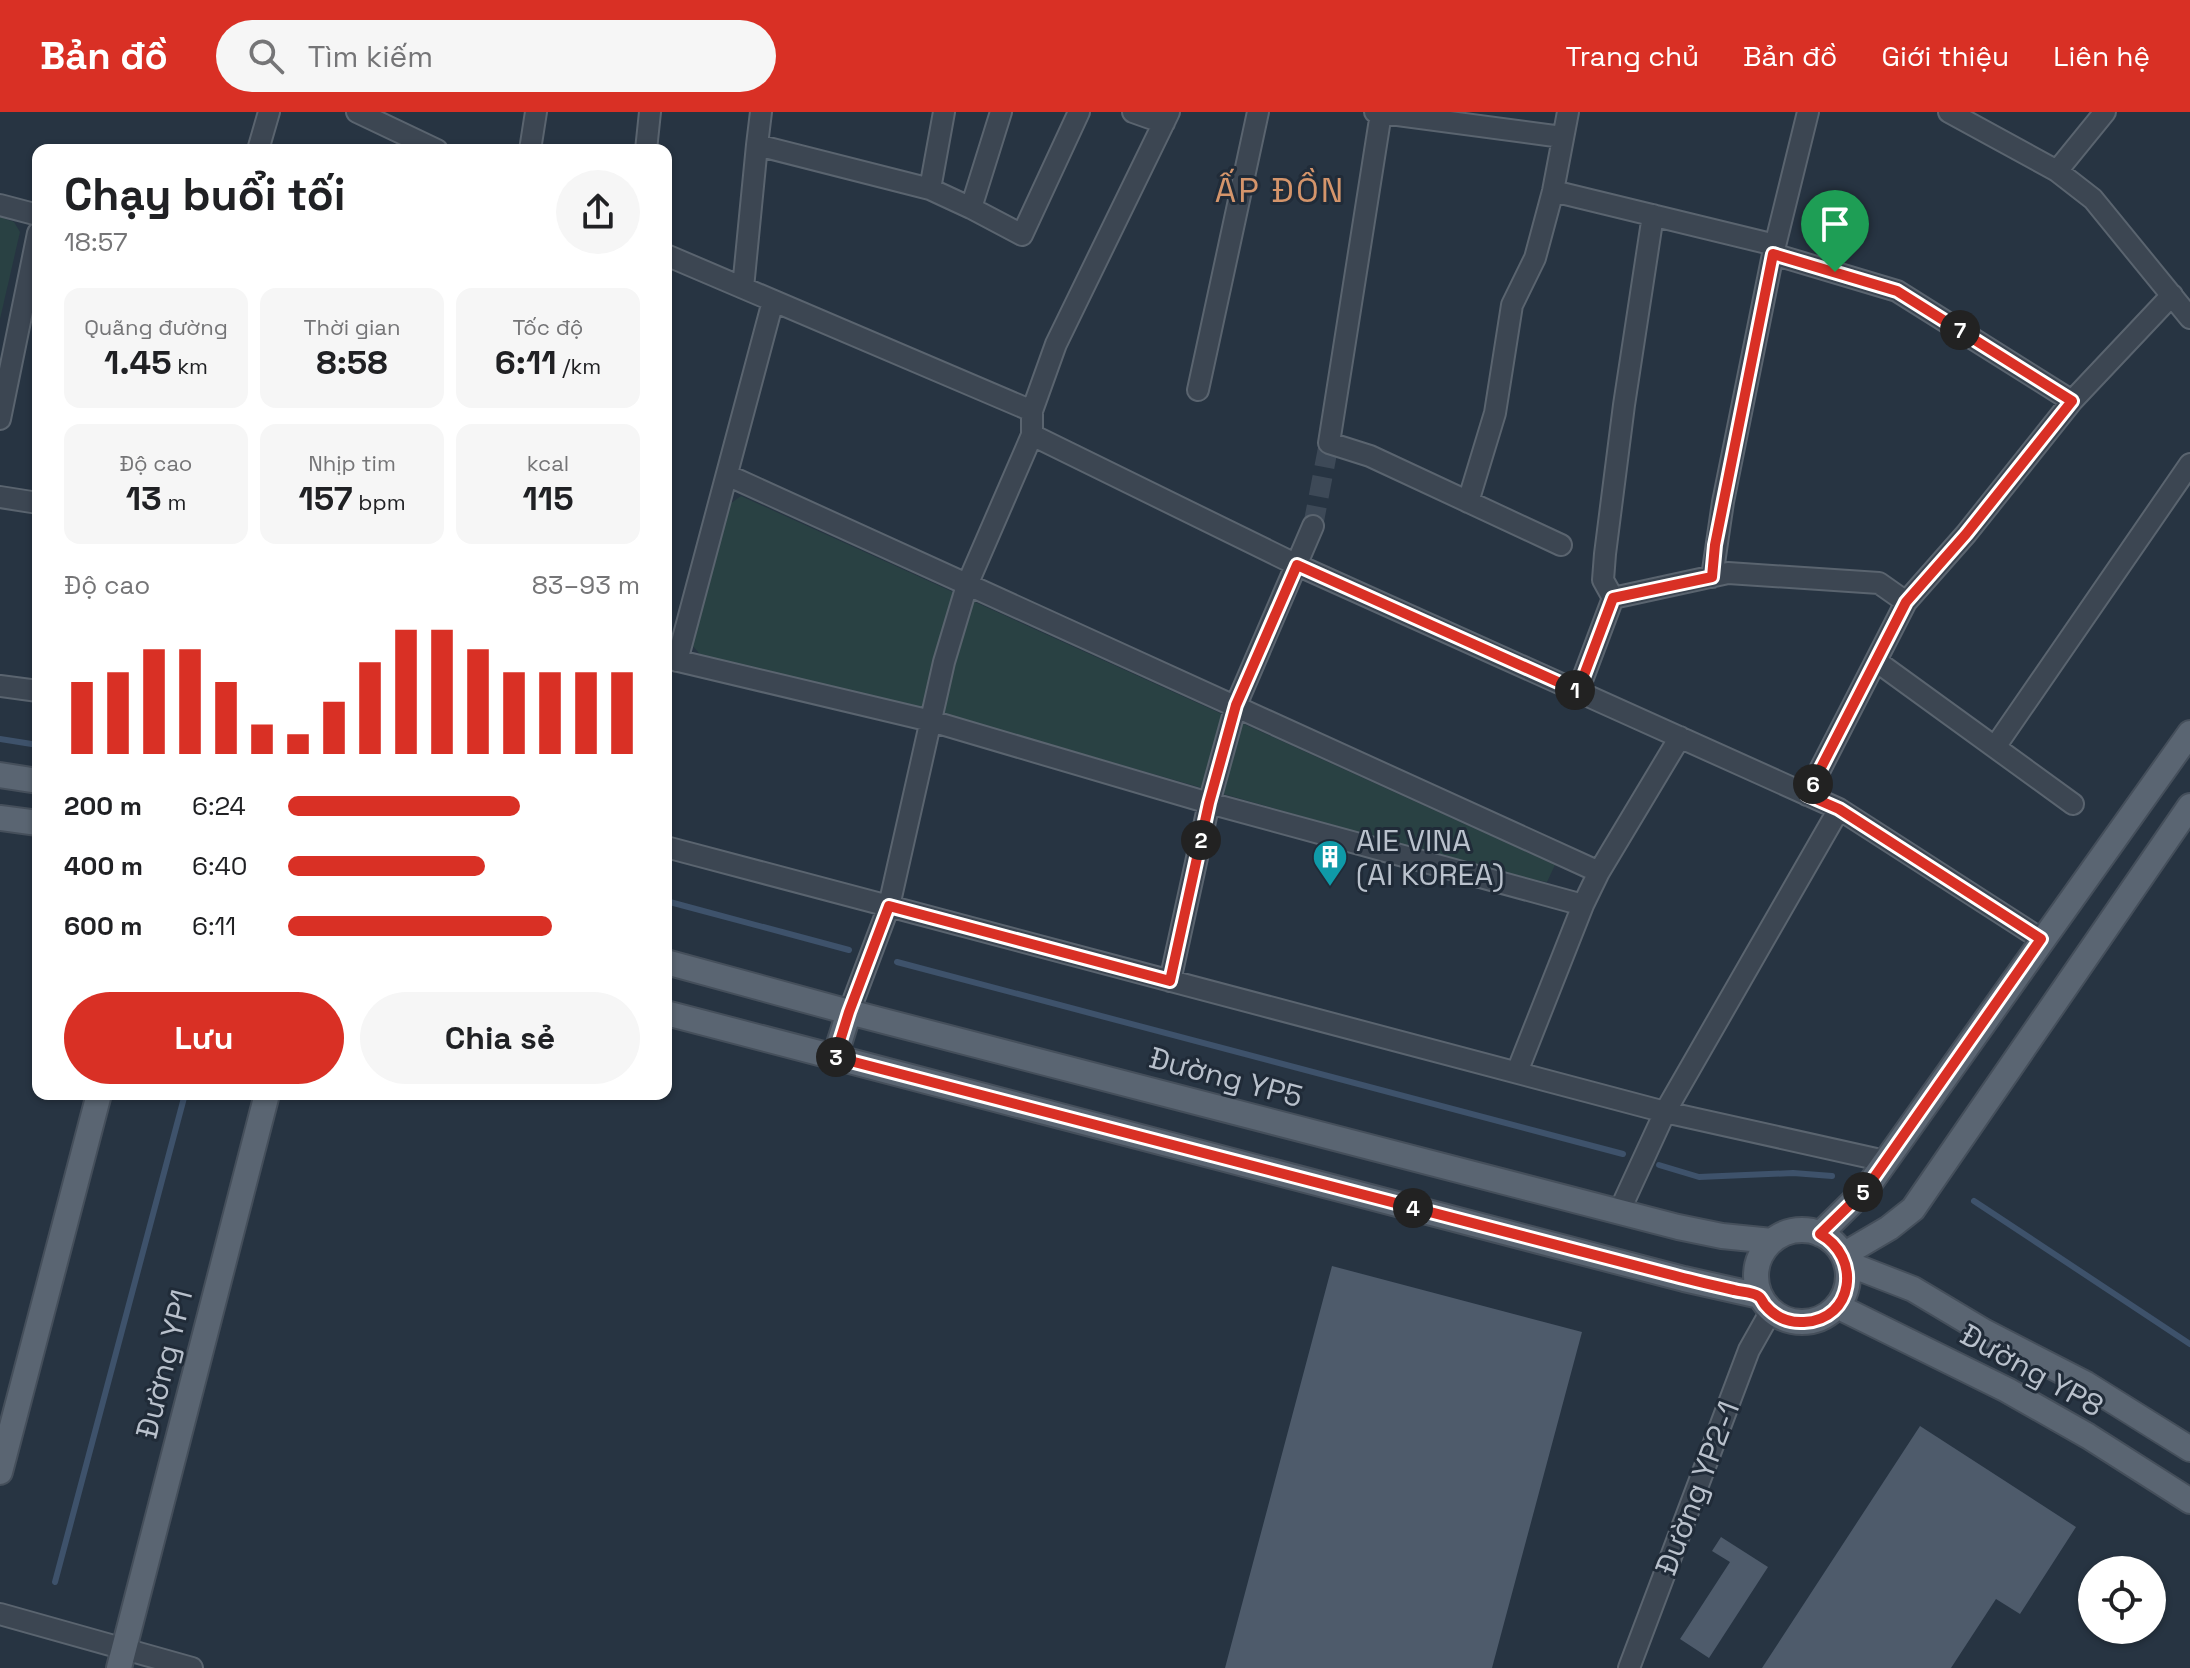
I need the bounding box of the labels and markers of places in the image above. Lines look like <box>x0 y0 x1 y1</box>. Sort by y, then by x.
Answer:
pin <box>1801 190 1869 272</box>
pin: 7 <box>1940 310 1980 350</box>
pin: 1 <box>1555 670 1595 710</box>
pin: 6 <box>1793 764 1833 804</box>
pin: 2 <box>1181 820 1221 860</box>
place label: AIE VINA (AI KOREA) <box>1356 821 1504 894</box>
building icon: AIE VINA (AI KOREA) <box>1311 838 1349 888</box>
pin: 3 <box>816 1037 856 1077</box>
pin: 5 <box>1843 1172 1883 1212</box>
pin: 4 <box>1393 1188 1433 1228</box>

